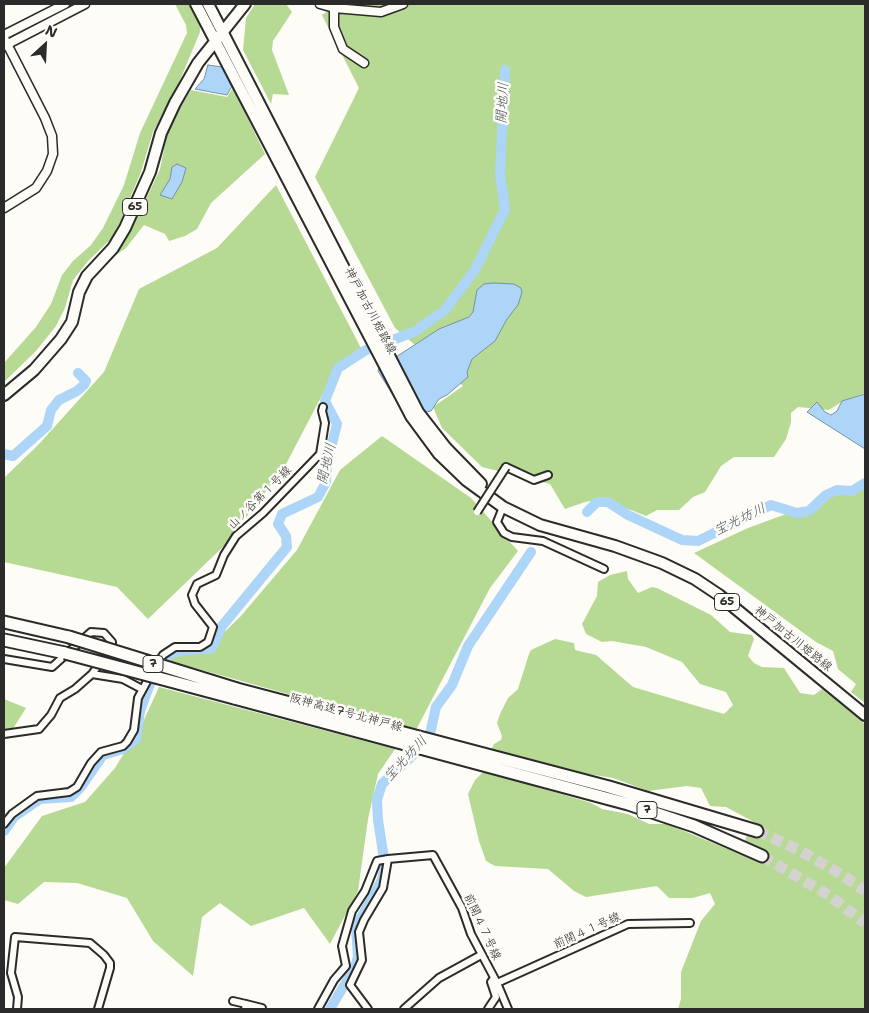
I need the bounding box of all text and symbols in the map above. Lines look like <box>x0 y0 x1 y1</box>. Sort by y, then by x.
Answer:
north arrow <box>20 20 70 70</box>
text: N <box>43 21 60 42</box>
water label: 開地川 <box>494 82 512 124</box>
road number: 65 <box>122 198 148 216</box>
street label: 神戸加古川姫路線 <box>341 265 399 357</box>
water label: 開地川 <box>314 442 340 486</box>
street label: 山ノ谷第１号線 <box>225 463 295 533</box>
water label: 宝光坊川 <box>711 500 769 540</box>
road number: 65 <box>714 594 740 610</box>
street label: 神戸加古川姫路線 <box>751 603 835 675</box>
road number: 7 <box>143 656 163 672</box>
street label: 阪神高速7号北神戸線 <box>288 691 404 735</box>
water label: 宝光坊川 <box>381 733 431 785</box>
road number: 7 <box>637 802 657 818</box>
street label: 前開４７号線 <box>460 891 504 963</box>
street label: 前開４１号線 <box>551 910 623 952</box>

